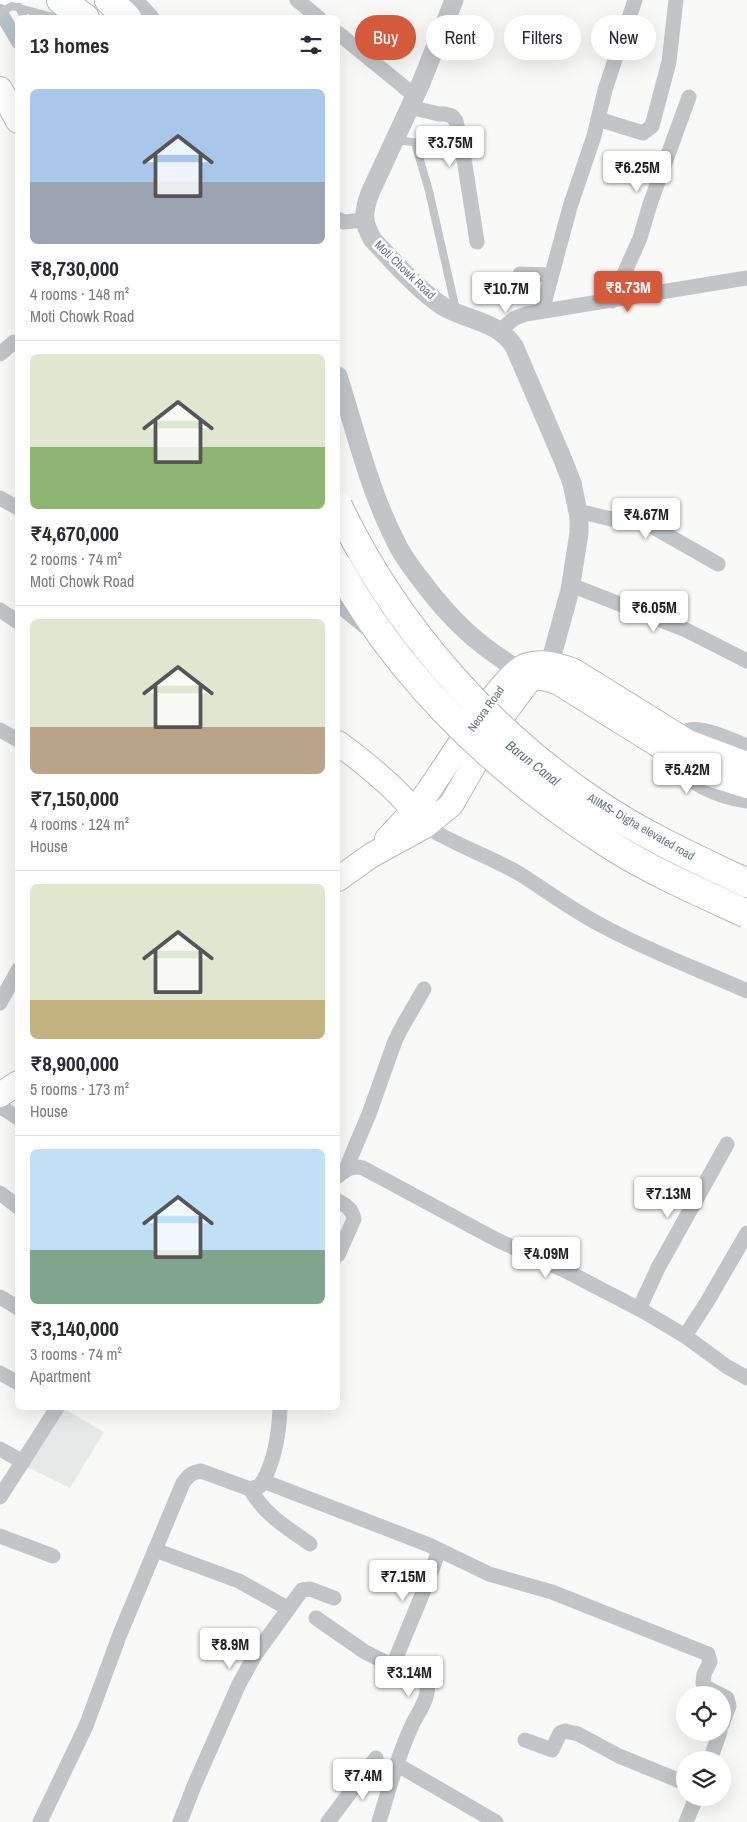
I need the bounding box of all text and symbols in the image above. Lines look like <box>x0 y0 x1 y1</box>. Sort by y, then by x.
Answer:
chip: Buy <box>355 15 416 60</box>
chip: Rent <box>426 15 494 60</box>
chip: Filters <box>504 15 581 60</box>
chip: New <box>591 15 656 60</box>
text: 13 homes <box>30 31 109 60</box>
icon: filters <box>297 31 325 59</box>
icon: home <box>133 121 223 211</box>
pin: ₹3.75M <box>409 126 491 168</box>
text: ₹3.75M <box>427 131 473 153</box>
pin: ₹6.25M <box>596 150 678 193</box>
text: ₹6.25M <box>614 156 660 178</box>
street label: Moti Chowk Road <box>371 237 439 303</box>
text: ₹8,730,000 <box>30 254 119 283</box>
pin: ₹8.73M <box>587 270 669 313</box>
pin: ₹10.7M <box>465 272 547 314</box>
text: ₹8.73M <box>605 276 651 298</box>
text: ₹10.7M <box>483 277 529 299</box>
text: 4 rooms · 148 m² <box>30 283 129 305</box>
text: Moti Chowk Road <box>30 305 134 327</box>
icon: home <box>133 387 223 477</box>
pin: ₹4.67M <box>605 498 687 540</box>
text: ₹4.67M <box>623 503 669 525</box>
text: ₹4,670,000 <box>30 519 119 548</box>
text: 2 rooms · 74 m² <box>30 548 122 570</box>
text: Moti Chowk Road <box>30 570 134 592</box>
pin: ₹6.05M <box>613 590 695 633</box>
text: ₹6.05M <box>631 596 677 618</box>
icon: home <box>133 652 223 742</box>
street label: Neora Road <box>464 683 508 735</box>
water label: Barun Canal <box>502 736 564 790</box>
pin: ₹5.42M <box>646 752 728 795</box>
text: ₹5.42M <box>664 758 710 780</box>
text: ₹7,150,000 <box>30 784 119 813</box>
street label: AIIMS- Digha elevated road <box>584 789 698 864</box>
text: 4 rooms · 124 m² <box>30 813 129 835</box>
text: House <box>30 835 68 857</box>
icon: home <box>133 917 223 1007</box>
text: ₹8,900,000 <box>30 1049 119 1078</box>
text: 5 rooms · 173 m² <box>30 1078 129 1100</box>
text: House <box>30 1100 68 1122</box>
pin: ₹7.13M <box>627 1176 709 1219</box>
icon: home <box>133 1182 223 1272</box>
text: ₹7.13M <box>645 1182 691 1204</box>
pin: ₹4.09M <box>505 1236 587 1279</box>
text: ₹4.09M <box>523 1242 569 1264</box>
text: ₹3,140,000 <box>30 1314 119 1343</box>
text: 3 rooms · 74 m² <box>30 1343 122 1365</box>
text: Apartment <box>30 1365 91 1387</box>
pin: ₹7.15M <box>362 1560 444 1602</box>
text: ₹7.15M <box>380 1565 426 1587</box>
pin: ₹8.9M <box>195 1628 265 1670</box>
text: ₹8.9M <box>211 1633 249 1655</box>
pin: ₹3.14M <box>368 1656 450 1698</box>
text: ₹3.14M <box>386 1661 432 1683</box>
map controls <box>676 1686 731 1806</box>
button: locate <box>676 1686 731 1741</box>
button: layers <box>676 1751 731 1806</box>
pin: ₹7.4M <box>328 1758 398 1801</box>
text: ₹7.4M <box>344 1764 382 1786</box>

